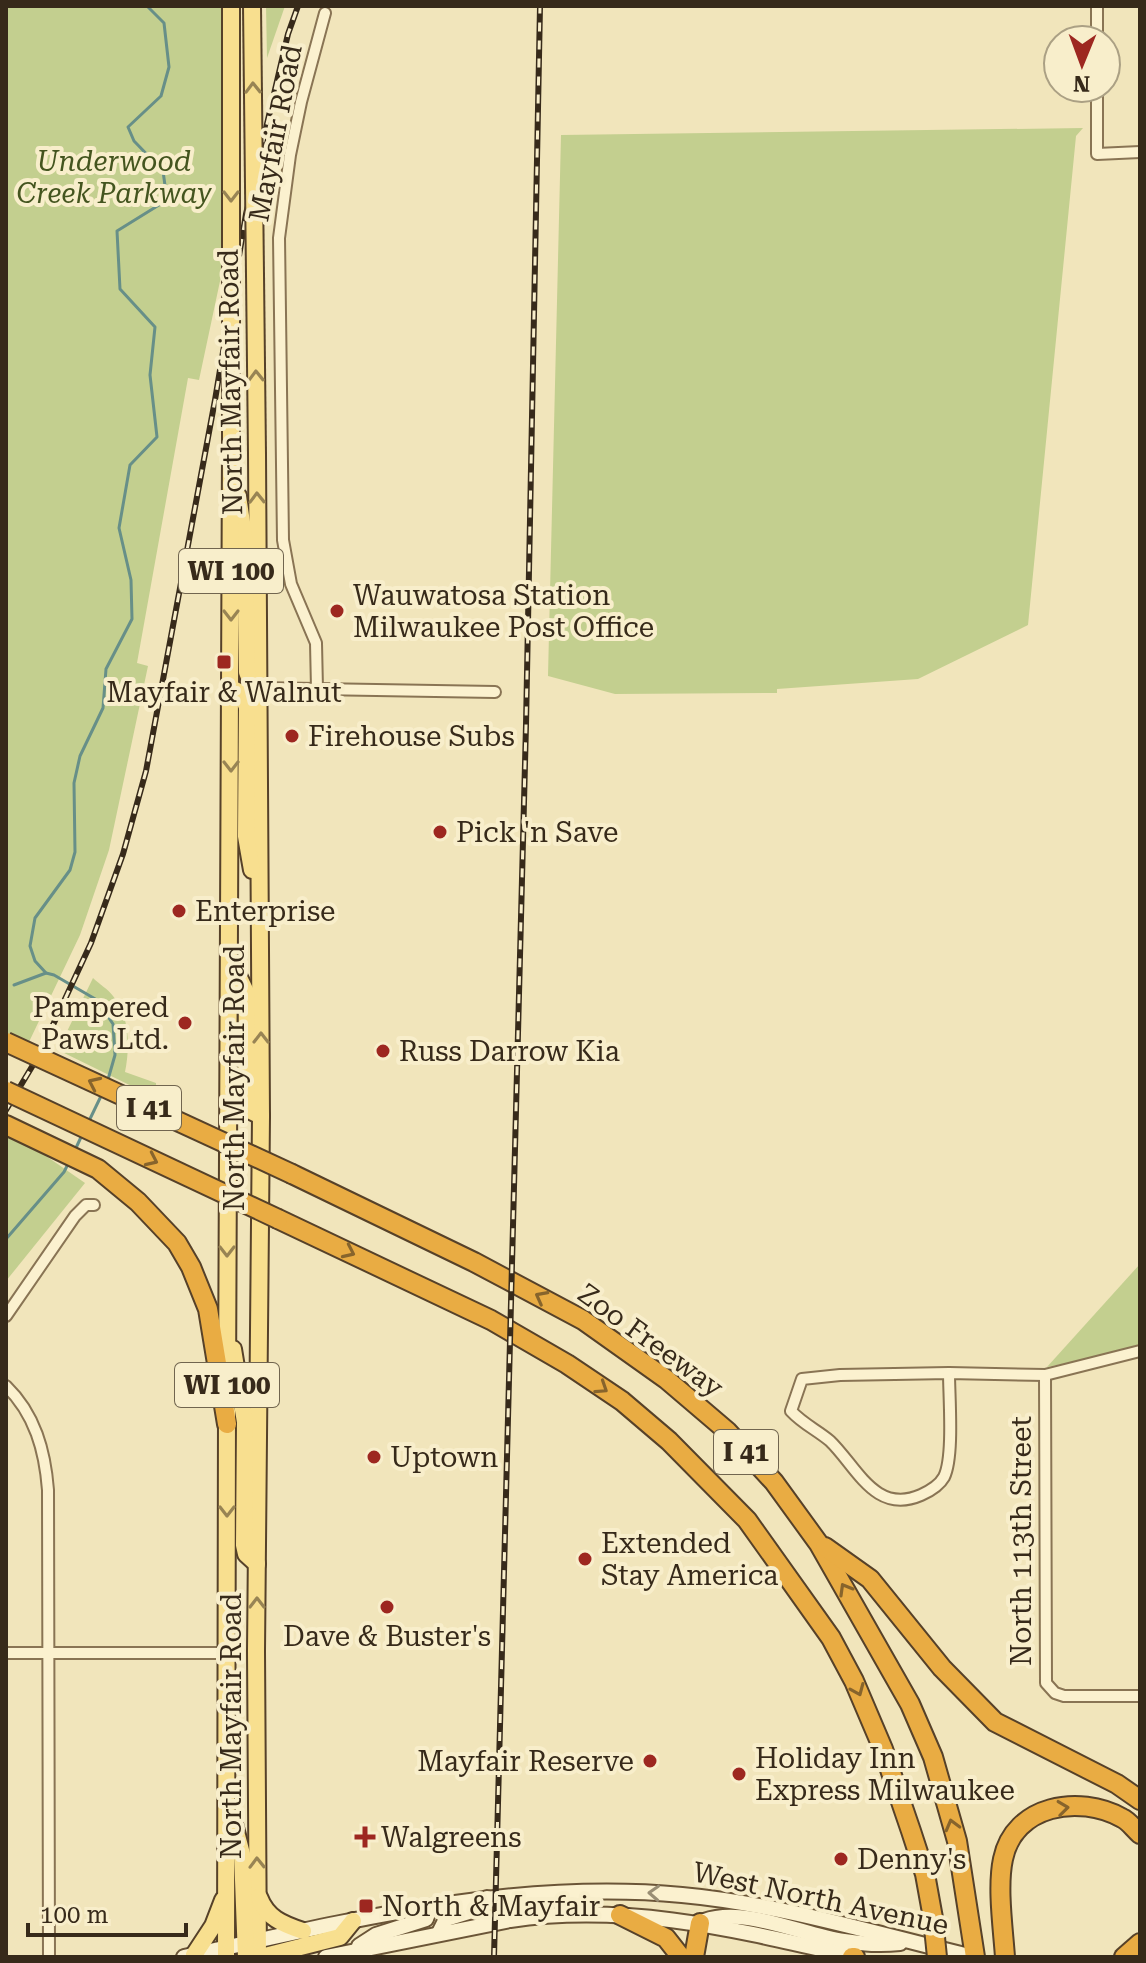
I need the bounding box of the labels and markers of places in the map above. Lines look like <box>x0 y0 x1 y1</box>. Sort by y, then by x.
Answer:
place label: Wauwatosa Station Milwaukee Post Office <box>353 579 654 644</box>
marker: Wauwatosa Station Milwaukee Post Office <box>328 602 346 620</box>
marker: Mayfair & Walnut <box>215 653 233 671</box>
place label: Mayfair & Walnut <box>106 676 342 709</box>
place label: Firehouse Subs <box>308 720 515 753</box>
marker: Firehouse Subs <box>283 727 301 745</box>
place label: Pick 'n Save <box>456 816 618 849</box>
marker: Pick 'n Save <box>431 823 449 841</box>
place label: Enterprise <box>195 895 335 928</box>
marker: Enterprise <box>170 902 188 920</box>
place label: Pampered Paws Ltd. <box>33 991 169 1056</box>
marker: Pampered Paws Ltd. <box>176 1014 194 1032</box>
place label: Russ Darrow Kia <box>399 1035 620 1068</box>
marker: Russ Darrow Kia <box>374 1042 392 1060</box>
place label: Uptown <box>390 1441 498 1474</box>
marker: Uptown <box>365 1448 383 1466</box>
place label: Extended Stay America <box>601 1527 778 1592</box>
marker: Extended Stay America <box>576 1550 594 1568</box>
marker: Dave & Buster's <box>378 1598 396 1616</box>
place label: Dave & Buster's <box>283 1620 491 1653</box>
place label: Holiday Inn Express Milwaukee <box>755 1742 1015 1807</box>
place label: Mayfair Reserve <box>417 1745 634 1778</box>
marker: Mayfair Reserve <box>641 1752 659 1770</box>
marker: Holiday Inn Express Milwaukee <box>730 1765 748 1783</box>
place label: Walgreens <box>381 1821 521 1854</box>
marker: Walgreens <box>356 1828 374 1846</box>
place label: Denny's <box>857 1843 966 1876</box>
marker: Denny's <box>832 1850 850 1868</box>
place label: North & Mayfair <box>382 1890 600 1923</box>
marker: North & Mayfair <box>357 1897 375 1915</box>

